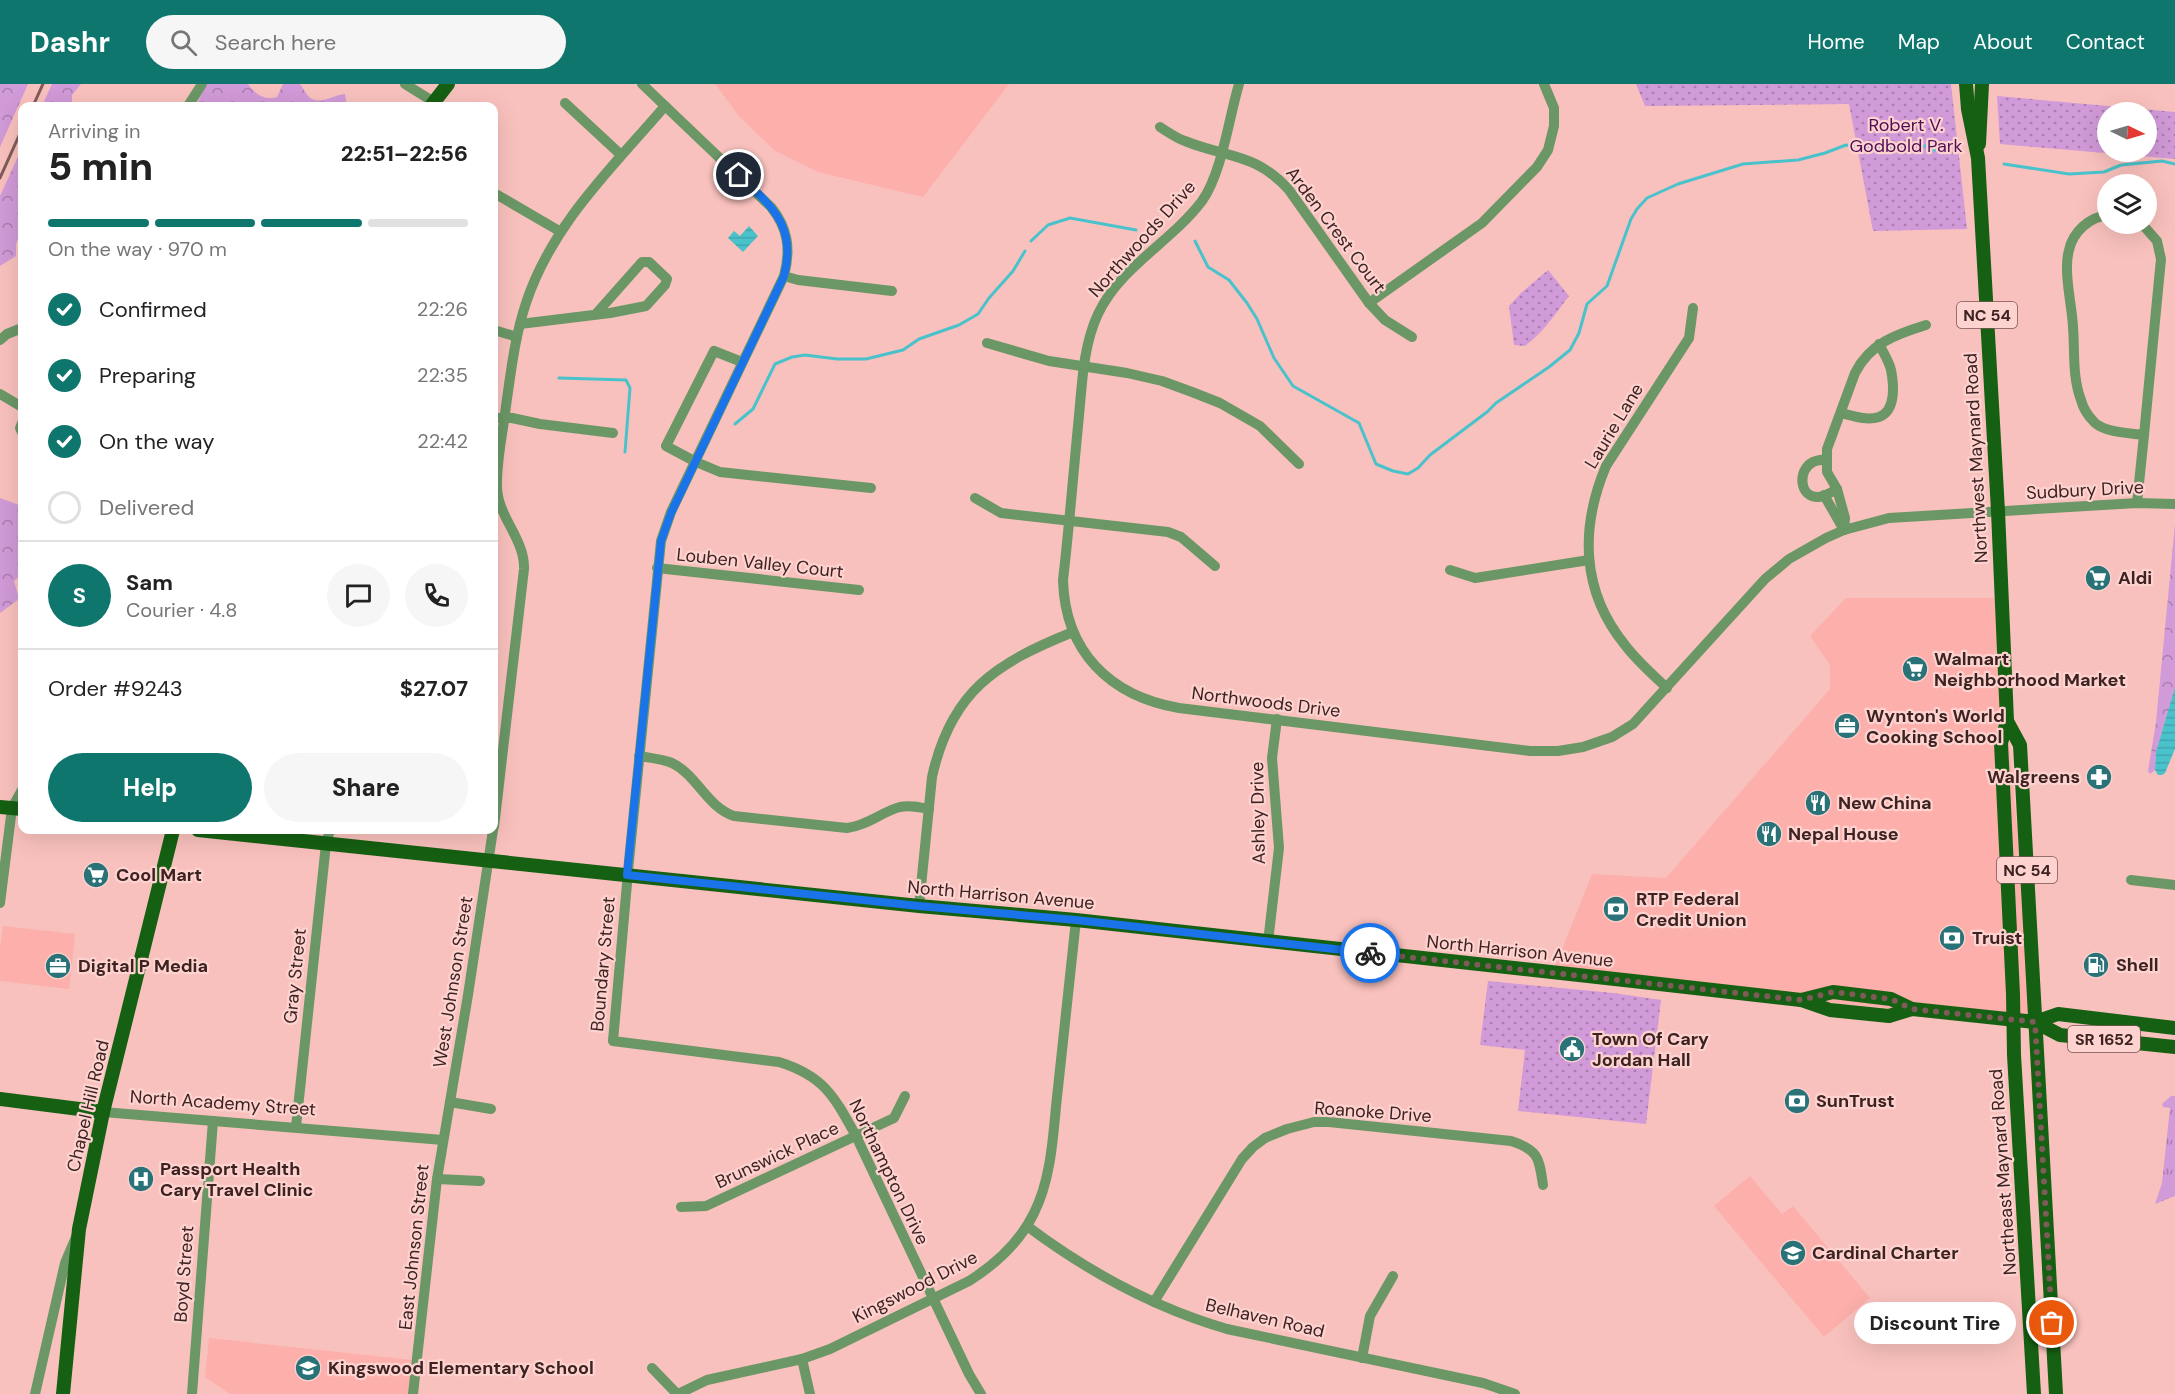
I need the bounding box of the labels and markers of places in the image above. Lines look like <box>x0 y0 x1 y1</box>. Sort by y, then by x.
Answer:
pin <box>713 149 764 200</box>
supermarket icon: Aldi <box>2083 563 2113 593</box>
place label: Aldi <box>2118 566 2152 590</box>
place label: Walmart Neighborhood Market <box>1934 647 2126 692</box>
supermarket icon: Walmart Neighborhood Market <box>1900 654 1930 684</box>
place label: Wynton's World Cooking School <box>1866 704 2005 749</box>
office icon: Wynton's World Cooking School <box>1832 711 1862 741</box>
pharmacy icon: Walgreens <box>2084 762 2114 792</box>
place label: Walgreens <box>1987 765 2080 789</box>
restaurant icon: New China <box>1803 788 1833 818</box>
place label: New China <box>1838 791 1932 815</box>
restaurant icon: Nepal House <box>1754 819 1784 849</box>
place label: Nepal House <box>1788 822 1899 846</box>
supermarket icon: Cool Mart <box>81 860 111 890</box>
place label: Cool Mart <box>116 863 202 887</box>
place label: RTP Federal Credit Union <box>1636 887 1747 932</box>
bank icon: RTP Federal Credit Union <box>1601 894 1631 924</box>
bank icon: Truist <box>1937 923 1967 953</box>
place label: Truist <box>1972 926 2022 950</box>
fuel station icon: Shell <box>2081 950 2111 980</box>
office icon: Digital P Media <box>43 951 73 981</box>
place label: Shell <box>2116 953 2158 977</box>
place label: Digital P Media <box>78 954 208 978</box>
place label: Town Of Cary Jordan Hall <box>1592 1027 1709 1072</box>
public building icon: Town Of Cary Jordan Hall <box>1557 1034 1587 1064</box>
bank icon: SunTrust <box>1782 1086 1812 1116</box>
place label: SunTrust <box>1816 1089 1895 1113</box>
place label: Passport Health Cary Travel Clinic <box>160 1157 314 1202</box>
hospital icon: Passport Health Cary Travel Clinic <box>126 1164 156 1194</box>
school or university icon: Cardinal Charter <box>1778 1238 1808 1268</box>
place label: Cardinal Charter <box>1812 1241 1959 1265</box>
pin <box>2026 1297 2077 1348</box>
callout: Discount Tire <box>1854 1302 2016 1344</box>
school or university icon: Kingswood Elementary School <box>293 1353 323 1383</box>
place label: Kingswood Elementary School <box>328 1356 594 1380</box>

